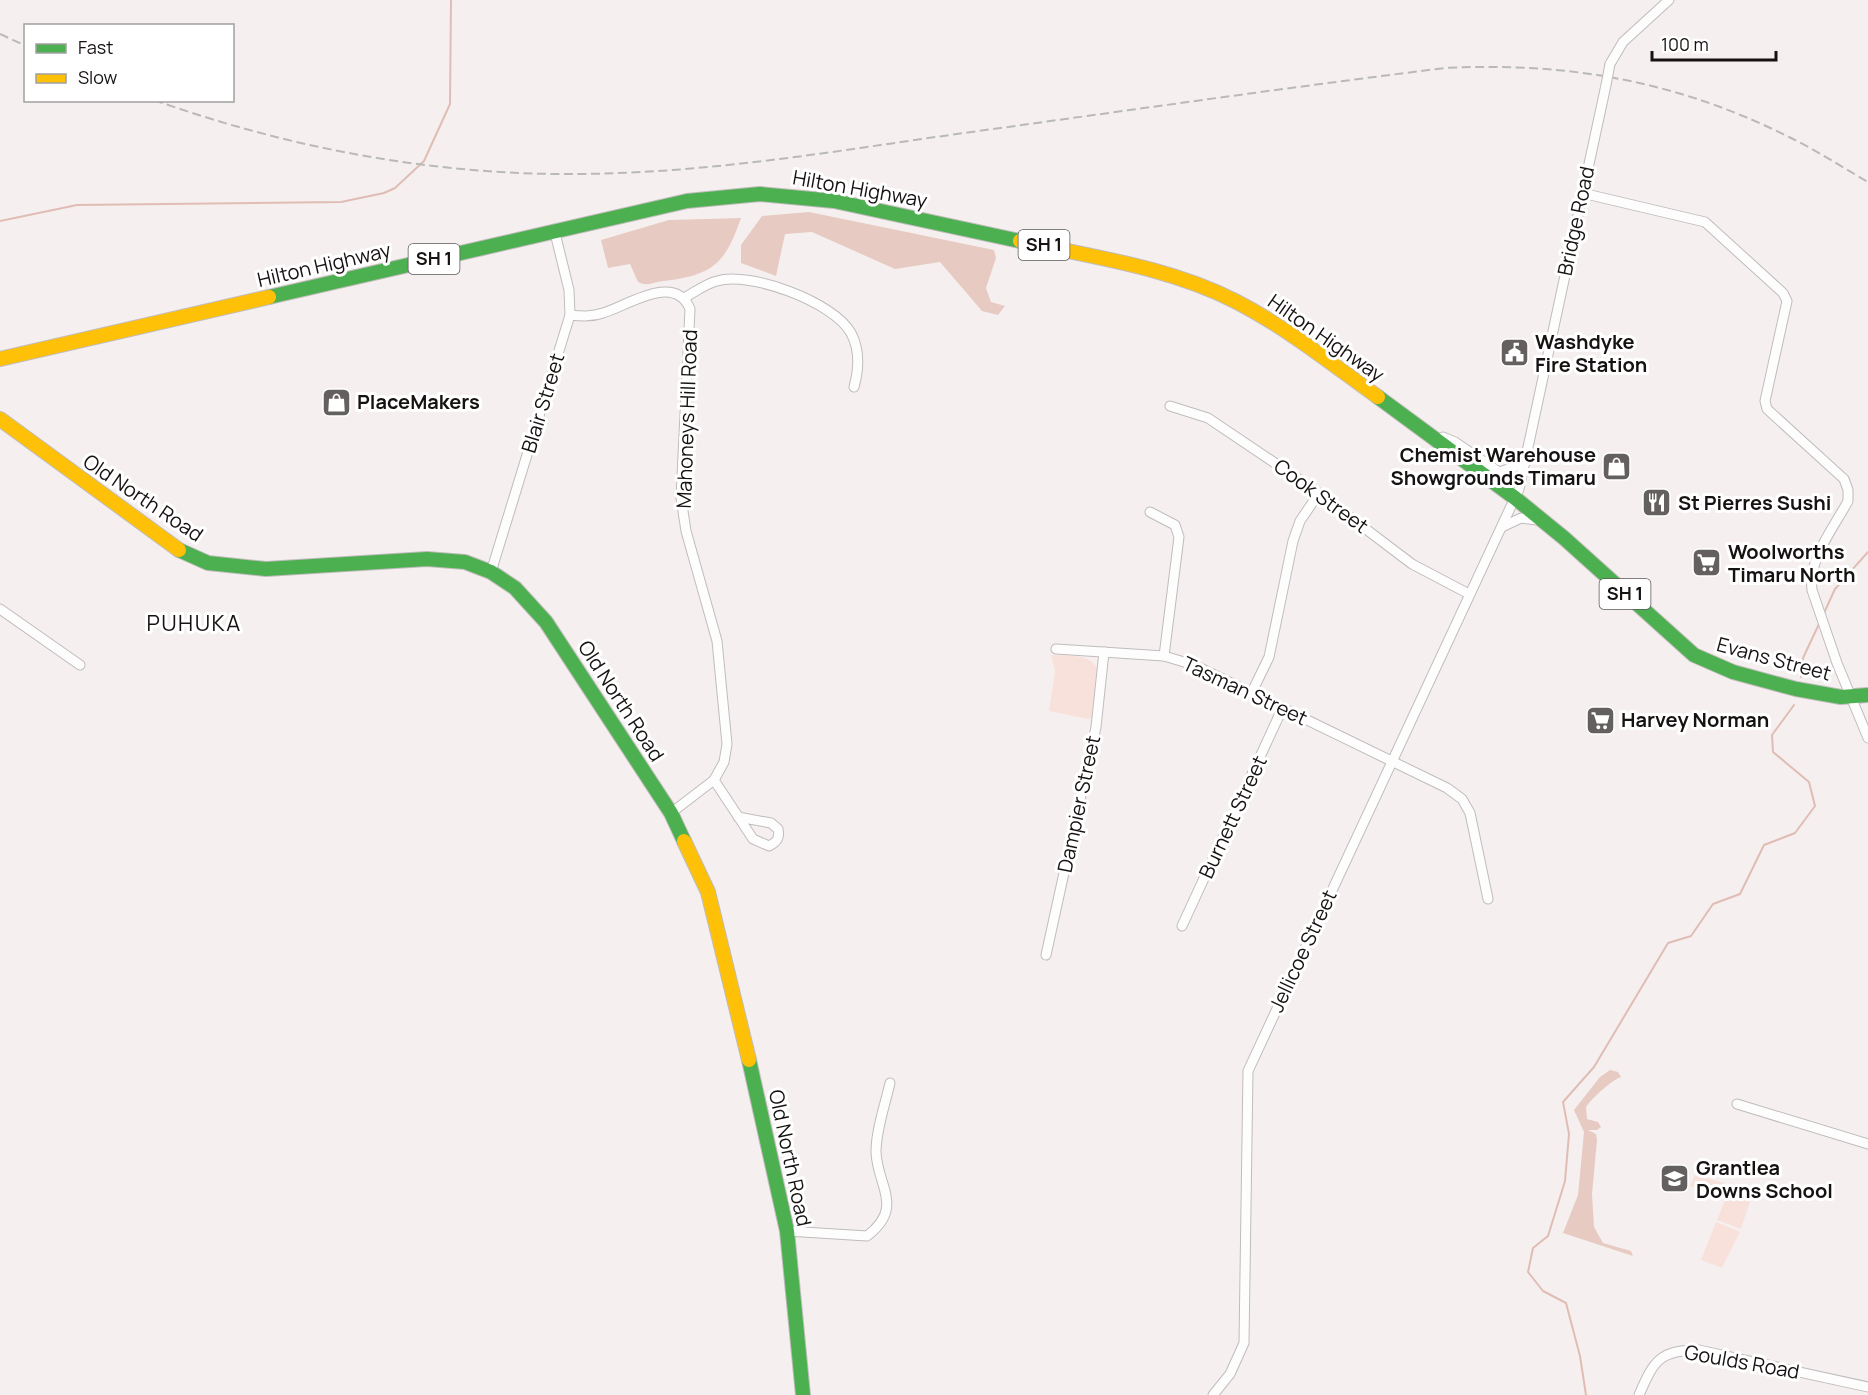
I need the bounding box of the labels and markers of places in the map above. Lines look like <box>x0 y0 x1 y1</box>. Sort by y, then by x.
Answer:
place label: Washdyke Fire Station <box>1535 328 1647 378</box>
public building icon: Washdyke Fire Station <box>1498 337 1530 369</box>
shop icon: PlaceMakers <box>320 386 352 418</box>
place label: PlaceMakers <box>357 388 480 415</box>
place label: Chemist Warehouse Showgrounds Timaru <box>1391 441 1596 491</box>
shop icon: Chemist Warehouse Showgrounds Timaru <box>1601 451 1633 483</box>
restaurant icon: St Pierres Sushi <box>1641 487 1673 519</box>
place label: St Pierres Sushi <box>1678 489 1831 516</box>
place label: Woolworths Timaru North <box>1728 538 1856 588</box>
supermarket icon: Woolworths Timaru North <box>1691 547 1723 579</box>
supermarket icon: Harvey Norman <box>1584 704 1616 736</box>
place label: Harvey Norman <box>1621 706 1769 733</box>
place label: Grantlea Downs School <box>1696 1154 1833 1204</box>
school or university icon: Grantlea Downs School <box>1659 1163 1691 1195</box>

